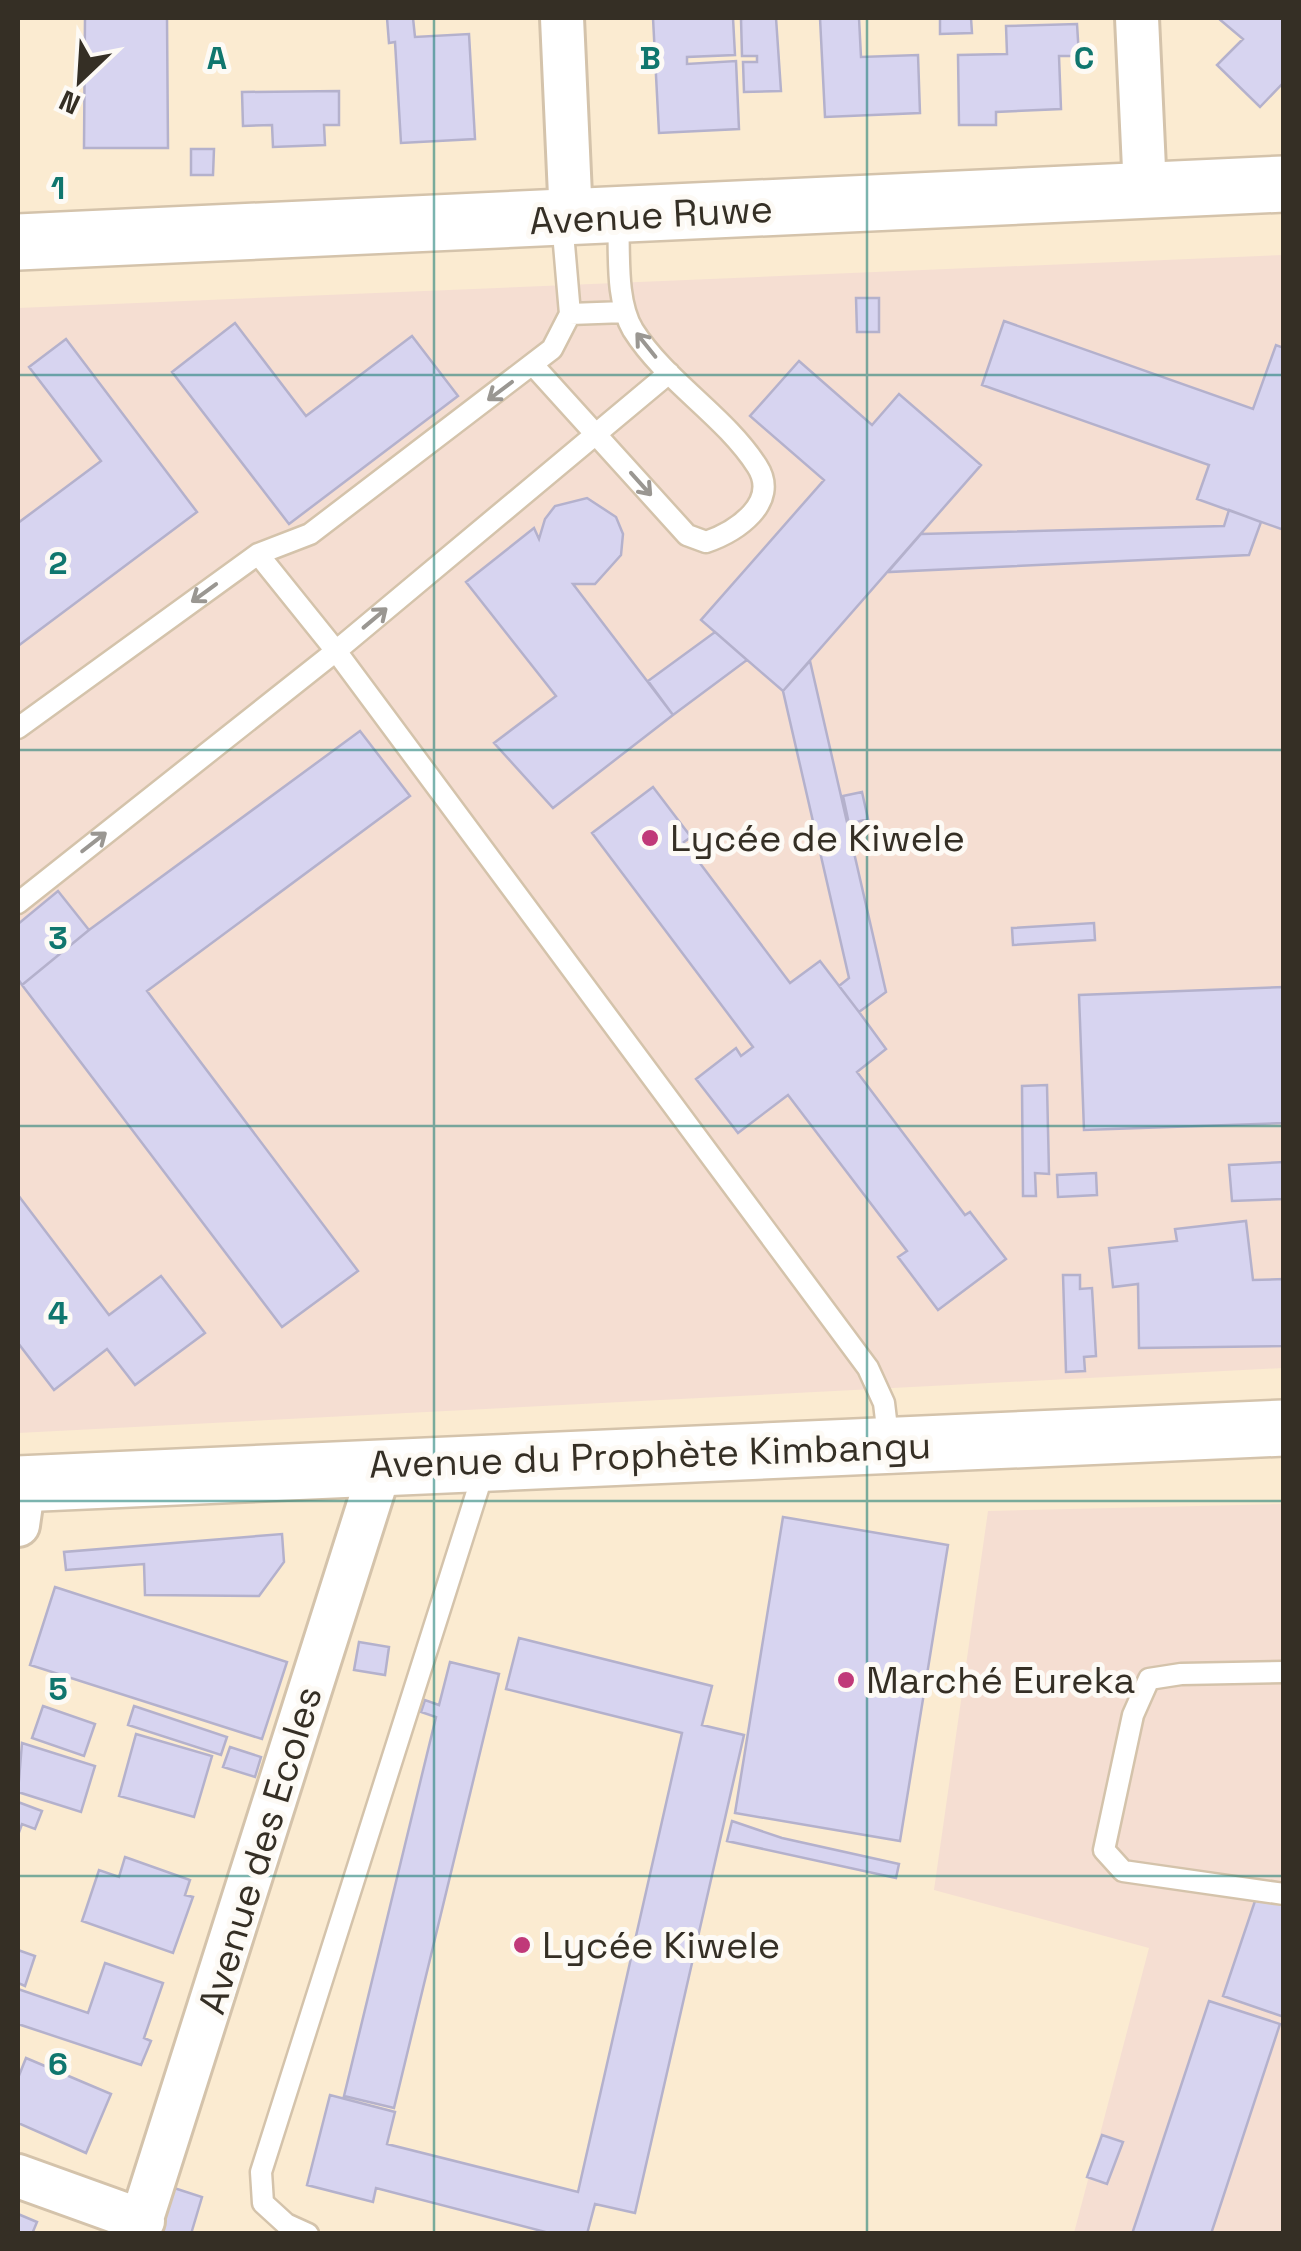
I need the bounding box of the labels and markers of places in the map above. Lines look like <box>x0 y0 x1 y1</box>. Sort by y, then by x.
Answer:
place label: Lycée de Kiwele <box>670 814 965 862</box>
marker: Lycée de Kiwele <box>639 827 661 849</box>
place label: Marché Eureka <box>866 1656 1135 1704</box>
marker: Marché Eureka <box>835 1669 857 1691</box>
place label: Lycée Kiwele <box>542 1921 780 1969</box>
marker: Lycée Kiwele <box>511 1934 533 1956</box>

